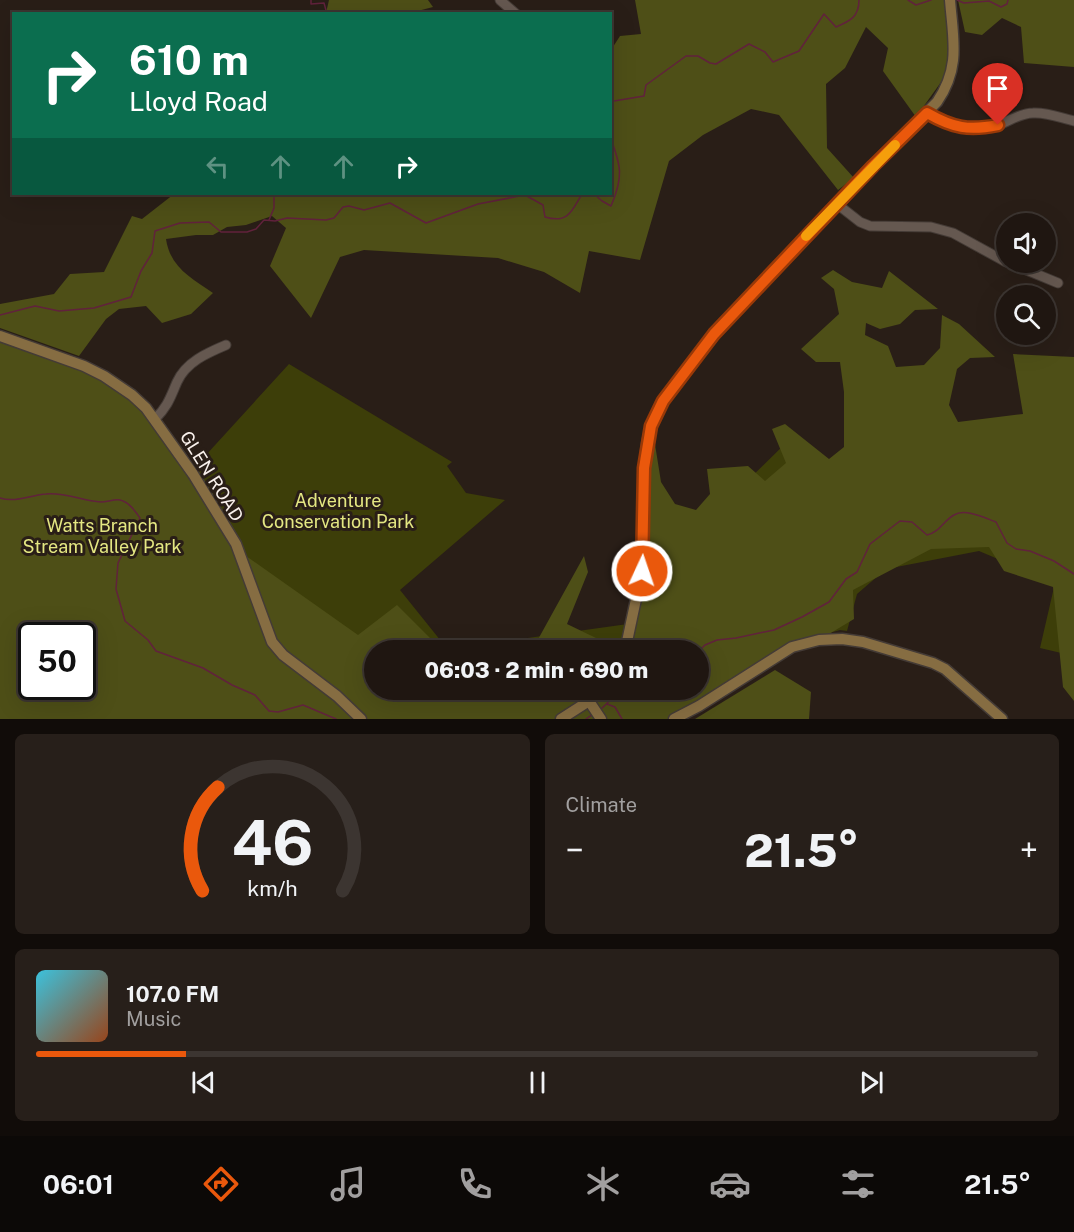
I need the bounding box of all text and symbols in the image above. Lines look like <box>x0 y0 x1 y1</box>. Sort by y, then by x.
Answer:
text: 610 m <box>129 35 249 84</box>
icon: right <box>30 36 108 114</box>
pin <box>972 63 1023 125</box>
icon: arrive <box>981 72 1014 105</box>
text: Lloyd Road <box>129 85 268 117</box>
icon: left <box>201 150 234 183</box>
icon: ahead <box>264 150 297 183</box>
icon: ahead <box>327 150 360 183</box>
icon: right <box>390 150 423 183</box>
map controls <box>996 213 1056 345</box>
button: sound <box>996 213 1056 273</box>
button: search <box>996 285 1056 345</box>
street label: GLEN ROAD <box>176 427 248 525</box>
park label: Adventure Conservation Park <box>262 490 414 532</box>
park label: Watts Branch Stream Valley Park <box>22 515 182 557</box>
position arrow <box>610 539 674 603</box>
speed limit sign: 50 <box>18 622 96 700</box>
text: 06:03 · 2 min · 690 m <box>425 657 648 683</box>
text: Climate <box>566 793 637 817</box>
text: 46 <box>231 806 313 879</box>
text: 21.5° <box>744 824 859 877</box>
text: − <box>566 831 584 869</box>
text: + <box>1020 831 1038 869</box>
text: km/h <box>247 876 297 901</box>
text: 107.0 FM <box>126 981 219 1007</box>
text: Music <box>126 1007 181 1031</box>
icon: previous <box>187 1066 220 1099</box>
icon: pause <box>521 1066 554 1099</box>
icon: next <box>855 1066 888 1099</box>
icon: directions <box>200 1163 242 1205</box>
icon: music <box>327 1163 369 1205</box>
icon: phone <box>454 1163 496 1205</box>
icon: climate <box>582 1163 624 1205</box>
icon: car <box>709 1163 751 1205</box>
icon: filters <box>837 1163 879 1205</box>
text: 06:01 <box>43 1168 114 1200</box>
text: 21.5° <box>964 1168 1031 1200</box>

